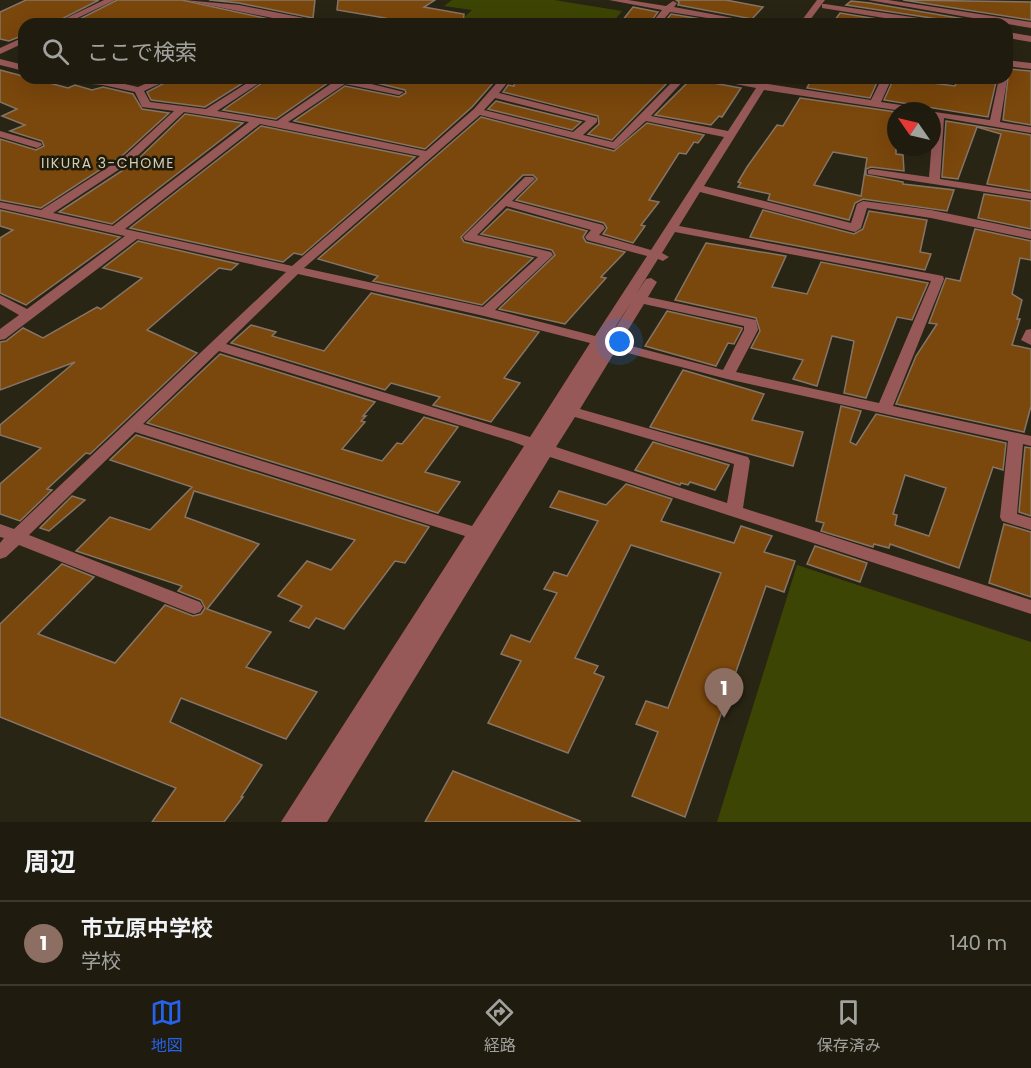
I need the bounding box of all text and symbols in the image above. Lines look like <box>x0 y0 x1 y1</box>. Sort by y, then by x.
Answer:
search box <box>18 18 1013 84</box>
icon: search <box>39 35 72 68</box>
text: ここで検索 <box>87 37 197 68</box>
north arrow <box>887 102 941 156</box>
district label: IIKURA 3-CHOME <box>41 153 175 173</box>
your location <box>605 327 634 356</box>
pin: 1 <box>704 668 744 718</box>
text: 周辺 <box>24 844 76 880</box>
text: 市立原中学校 <box>81 913 213 944</box>
text: 1 <box>40 929 47 957</box>
text: 140 m <box>950 929 1007 957</box>
text: 学校 <box>81 947 121 975</box>
tab: 地図 <box>150 996 183 1058</box>
tab: 経路 <box>483 996 516 1058</box>
tab: 保存済み <box>817 996 881 1058</box>

